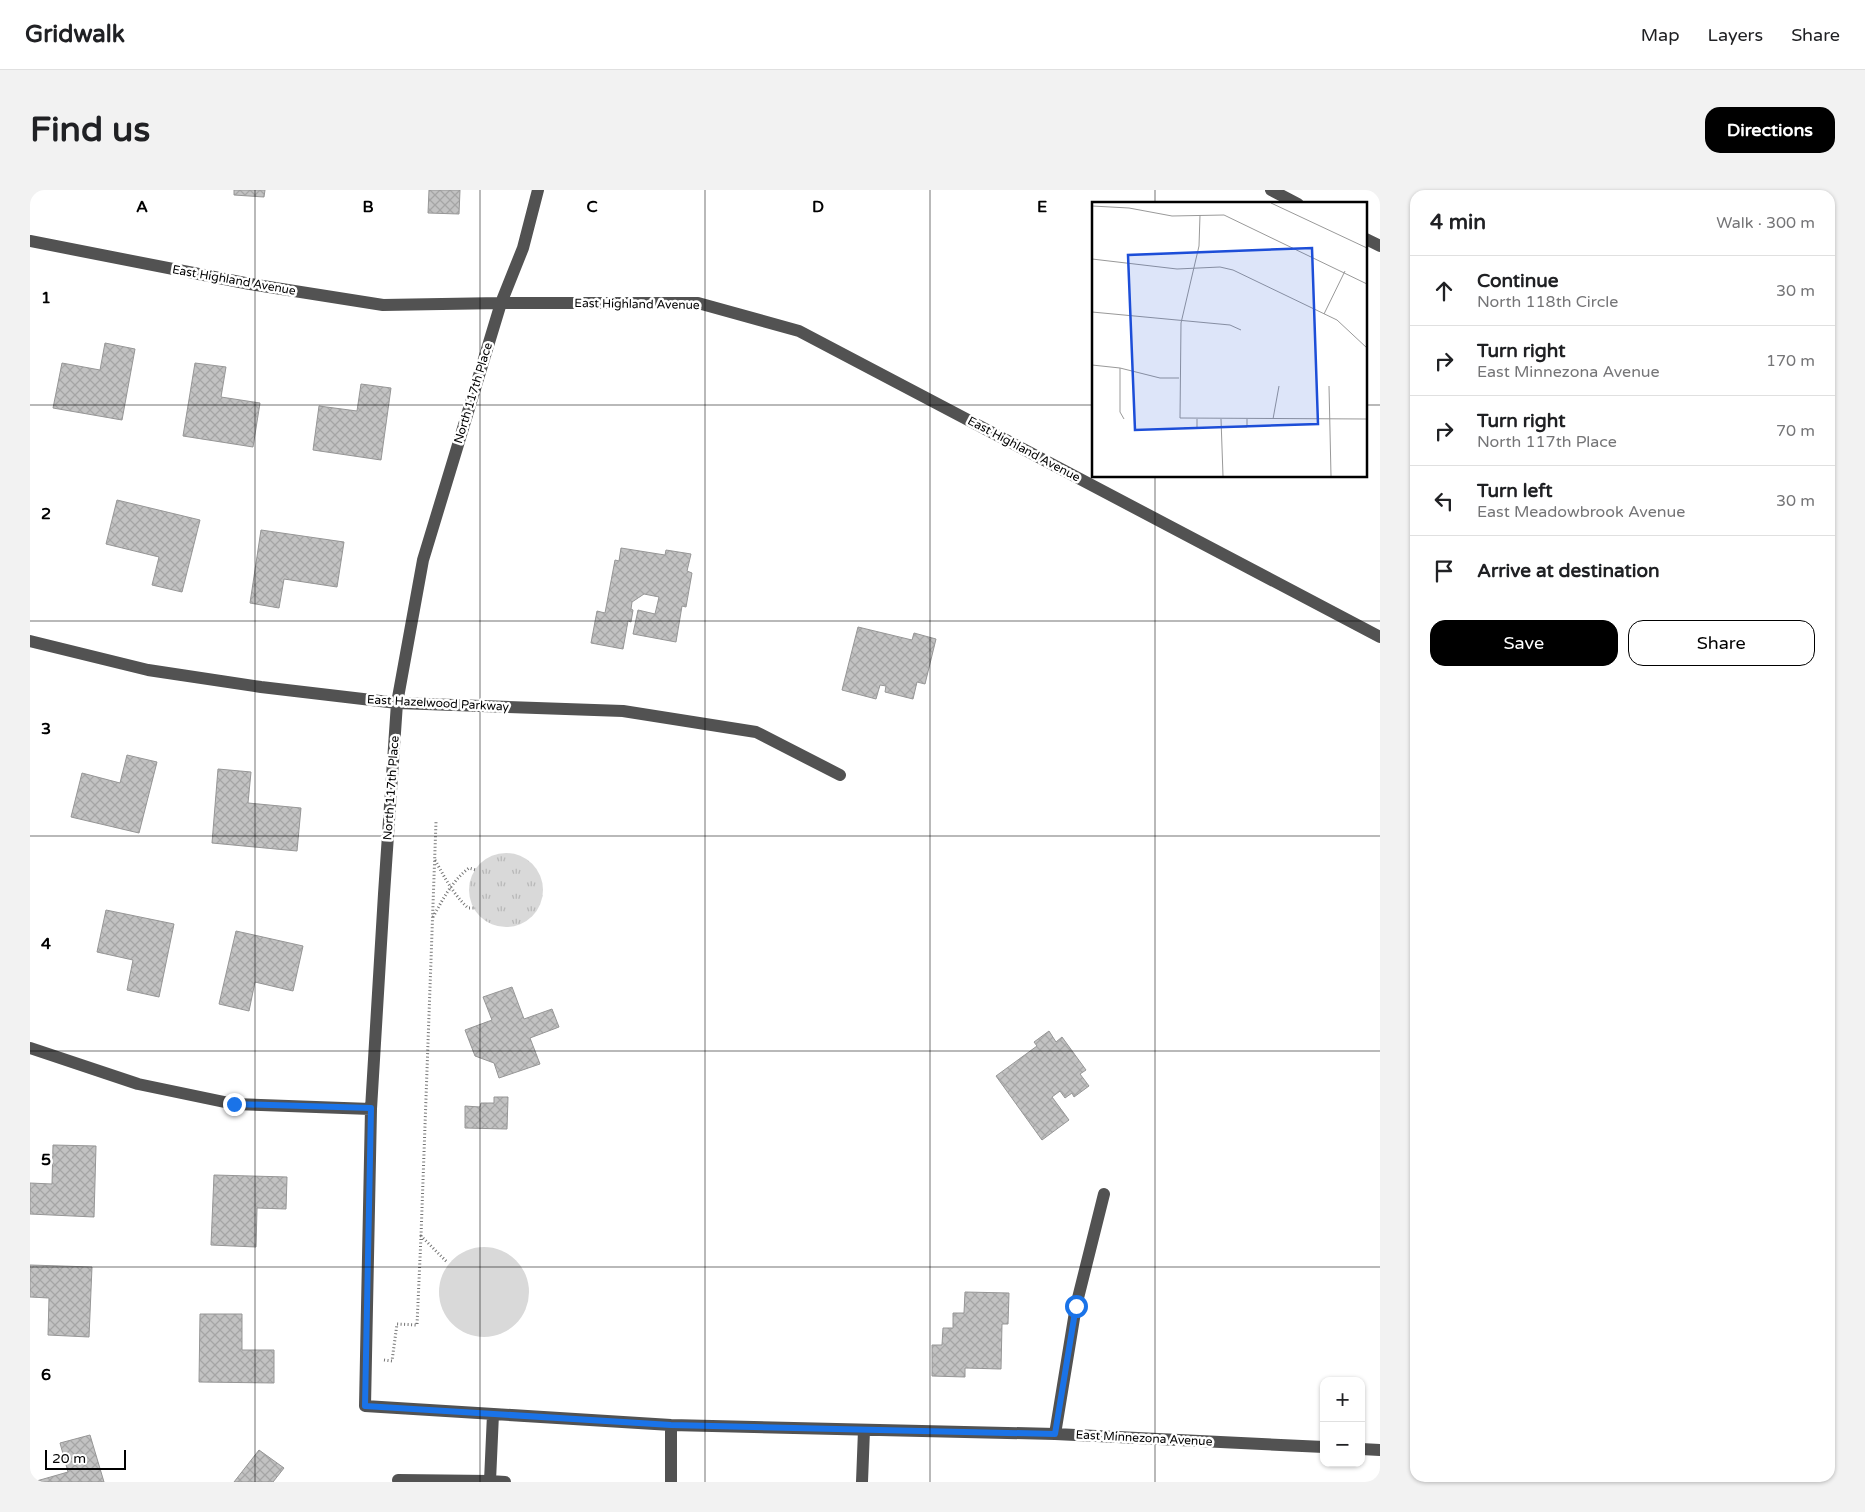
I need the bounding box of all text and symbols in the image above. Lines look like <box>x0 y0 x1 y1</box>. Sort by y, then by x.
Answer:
text: Gridwalk <box>25 20 125 49</box>
text: Map <box>1641 24 1680 46</box>
text: Layers <box>1708 24 1763 46</box>
text: Share <box>1791 24 1840 46</box>
button: Directions <box>1705 107 1835 153</box>
text: Find us <box>30 109 150 151</box>
text: A <box>136 197 148 217</box>
text: B <box>362 197 374 217</box>
text: C <box>586 197 598 217</box>
text: D <box>812 197 824 217</box>
text: E <box>1037 197 1047 217</box>
inset map <box>1092 202 1368 478</box>
text: 4 min <box>1430 210 1486 235</box>
text: Walk · 300 m <box>1716 213 1815 233</box>
street label: East Highland Avenue <box>171 262 297 298</box>
text: Continue <box>1477 270 1559 292</box>
icon: ahead <box>1430 277 1458 305</box>
text: 30 m <box>1776 281 1815 301</box>
text: 1 <box>41 288 51 308</box>
text: North 118th Circle <box>1477 292 1618 312</box>
street label: East Highland Avenue <box>574 296 700 312</box>
text: Turn right <box>1477 340 1565 362</box>
street label: North 117th Place <box>451 341 495 445</box>
icon: right <box>1430 347 1458 375</box>
text: 170 m <box>1766 351 1815 371</box>
text: East Minnezona Avenue <box>1477 362 1660 382</box>
text: Turn right <box>1477 410 1565 432</box>
street label: East Highland Avenue <box>965 413 1083 485</box>
icon: right <box>1430 417 1458 445</box>
text: 70 m <box>1776 421 1815 441</box>
text: North 117th Place <box>1477 432 1617 452</box>
text: Turn left <box>1477 480 1553 502</box>
icon: left <box>1430 487 1458 515</box>
text: 30 m <box>1776 491 1815 511</box>
text: East Meadowbrook Avenue <box>1477 502 1685 522</box>
text: 2 <box>41 504 51 524</box>
icon: arrive <box>1430 557 1458 585</box>
text: Arrive at destination <box>1477 560 1660 582</box>
button: Save <box>1430 620 1618 666</box>
button: Share <box>1628 620 1815 666</box>
street label: East Hazelwood Parkway <box>367 692 510 714</box>
text: 3 <box>41 719 51 739</box>
street label: North 117th Place <box>380 735 402 841</box>
text: 4 <box>41 934 51 954</box>
route end <box>223 1093 246 1116</box>
text: 5 <box>41 1150 51 1170</box>
route start <box>1065 1295 1088 1318</box>
text: 6 <box>41 1365 51 1385</box>
map controls <box>1320 1377 1365 1467</box>
button: + <box>1320 1377 1365 1422</box>
button: − <box>1320 1422 1365 1467</box>
street label: East Minnezona Avenue <box>1075 1427 1213 1449</box>
scale bar <box>45 1447 126 1470</box>
text: 20 m <box>52 1450 86 1467</box>

